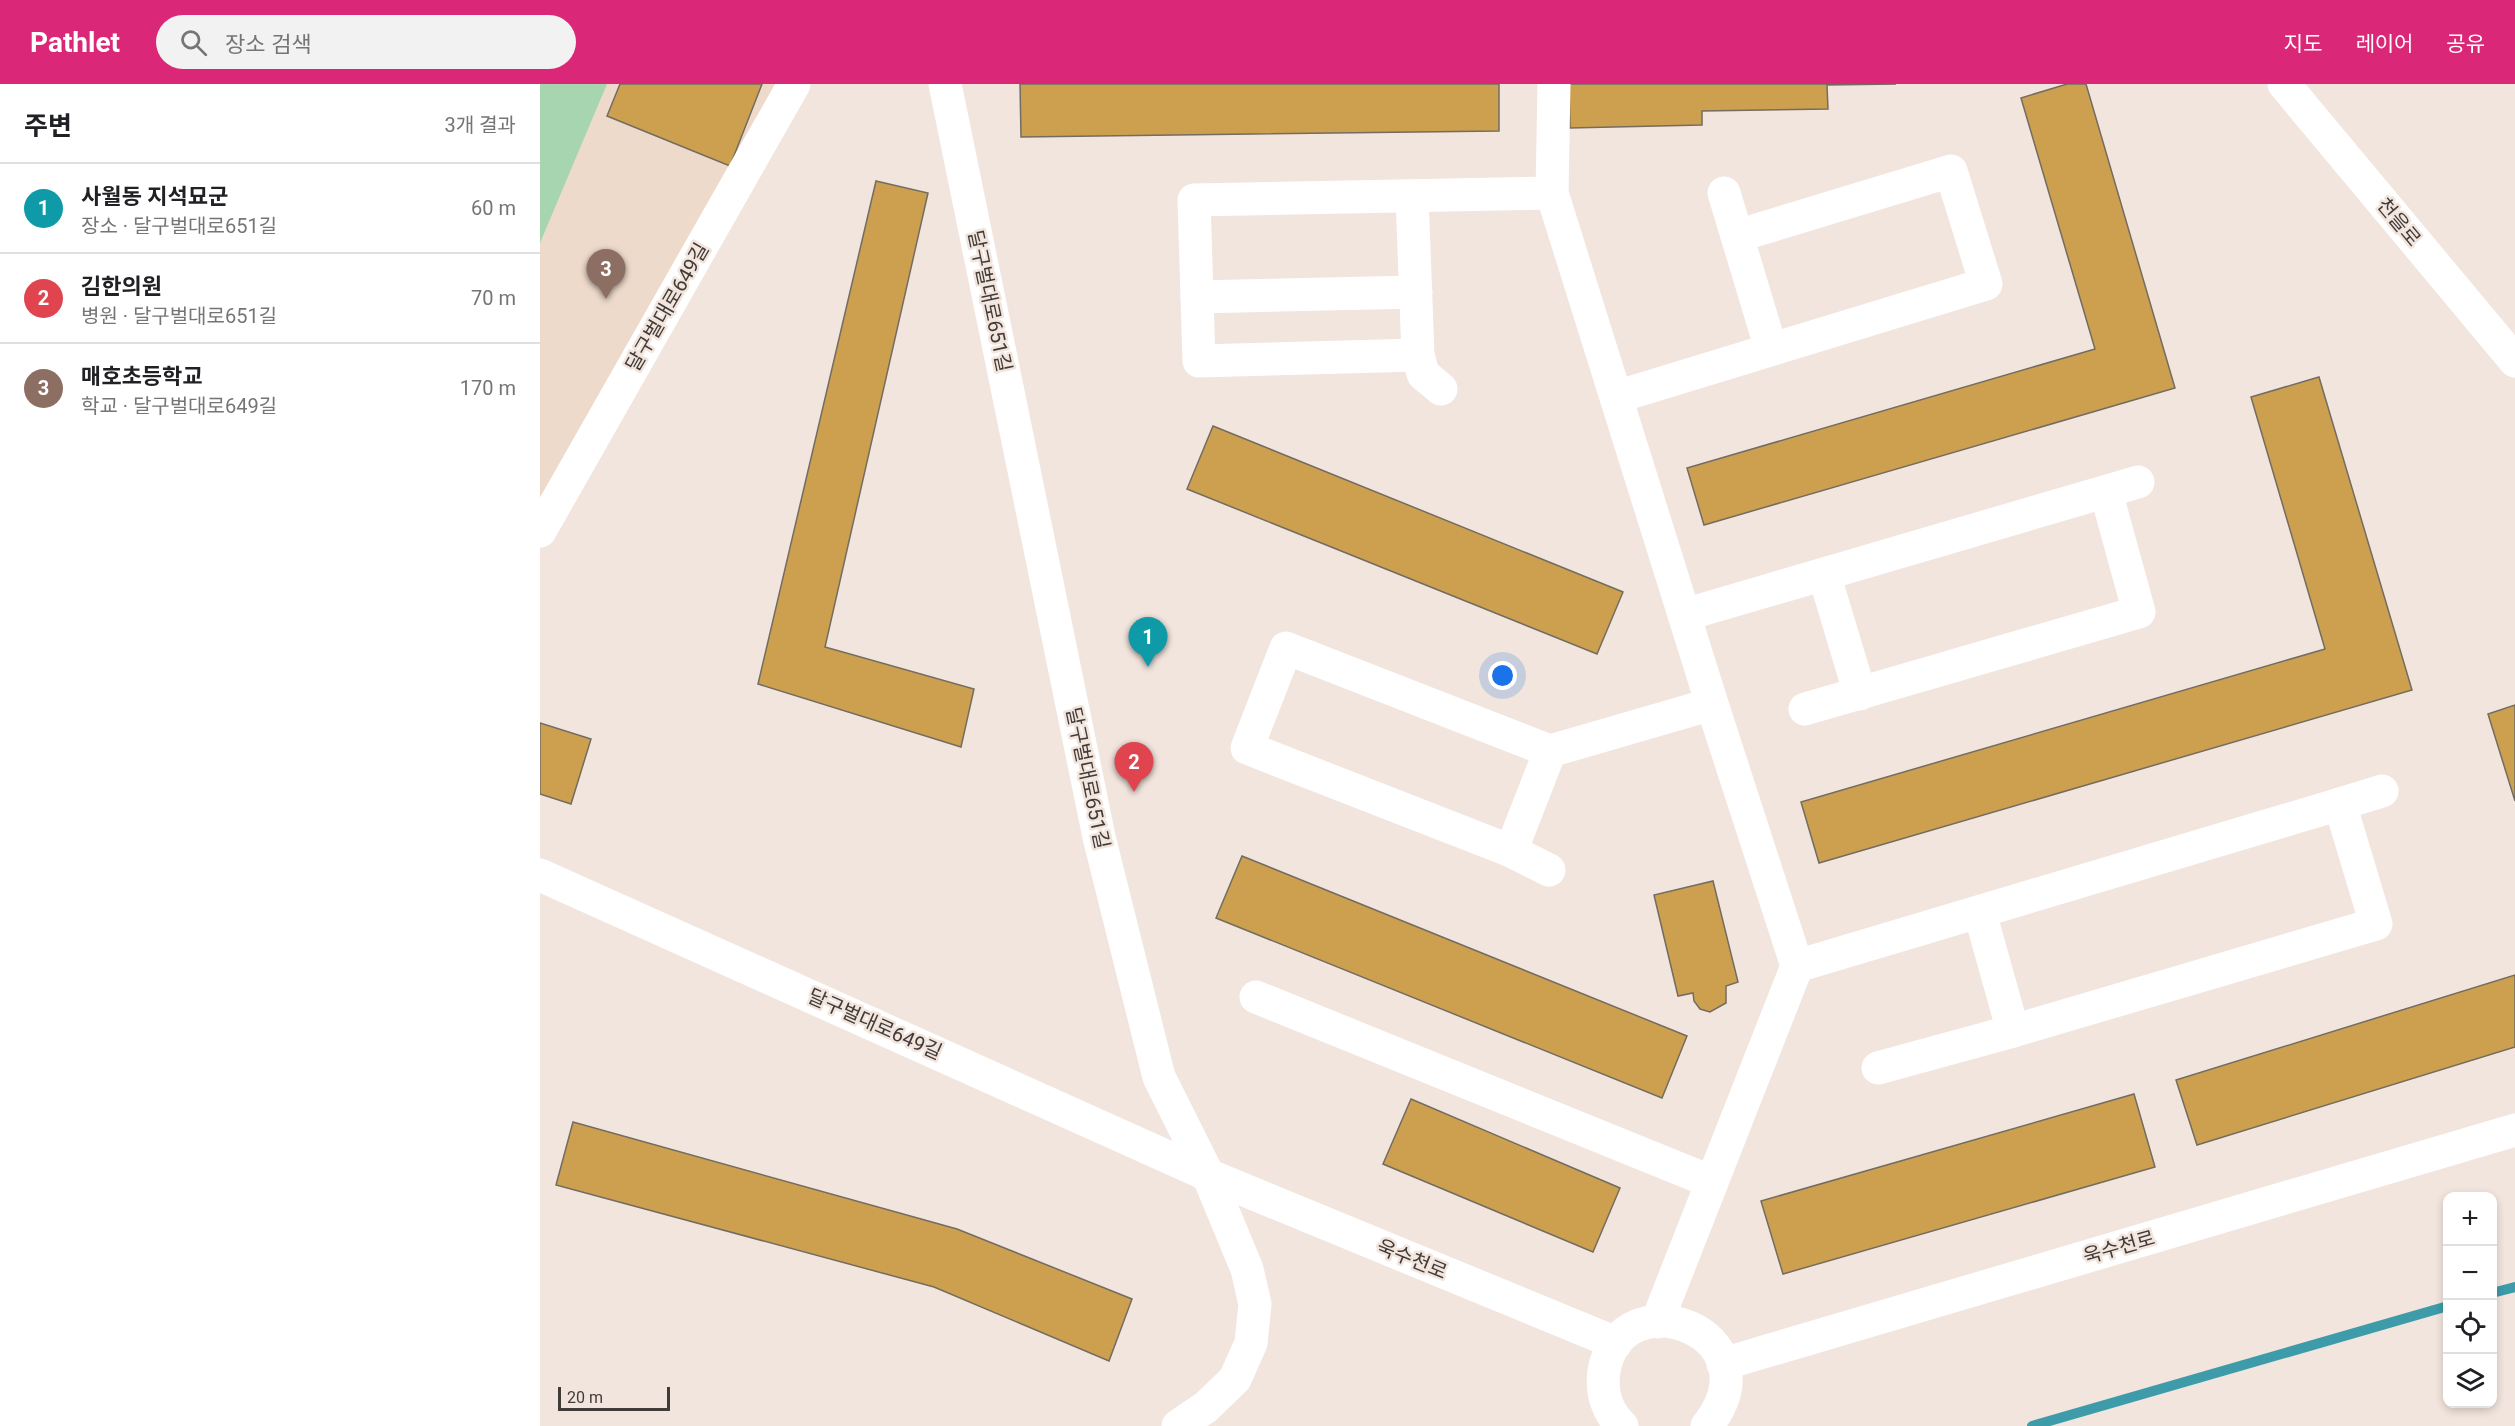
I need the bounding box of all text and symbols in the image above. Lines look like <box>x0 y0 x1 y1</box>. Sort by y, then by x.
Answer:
search box <box>156 15 576 69</box>
text: Pathlet <box>30 26 120 59</box>
icon: search <box>177 26 210 59</box>
text: 장소 검색 <box>225 32 311 57</box>
text: 지도 <box>2284 32 2322 56</box>
text: 레이어 <box>2355 32 2413 56</box>
text: 공유 <box>2446 32 2485 56</box>
text: 주변 <box>24 111 72 141</box>
text: 3개 결과 <box>445 113 516 137</box>
text: 사월동 지석묘군 <box>81 184 228 209</box>
street label: 천을로 <box>2372 193 2426 251</box>
text: 1 <box>38 196 49 220</box>
text: 60 m <box>471 196 516 220</box>
text: 장소 · 달구벌대로651길 <box>81 214 277 238</box>
street label: 달구벌대로651길 <box>963 228 1017 374</box>
street label: 달구벌대로649길 <box>621 239 713 375</box>
pin: 3 <box>586 250 626 299</box>
text: 김한의원 <box>81 274 162 299</box>
text: 2 <box>38 286 49 310</box>
text: 70 m <box>471 286 516 310</box>
text: 병원 · 달구벌대로651길 <box>81 304 277 328</box>
text: 매호초등학교 <box>81 364 202 389</box>
text: 3 <box>38 376 49 400</box>
text: 170 m <box>460 376 516 400</box>
text: 학교 · 달구벌대로649길 <box>81 394 277 418</box>
pin: 1 <box>1128 618 1168 667</box>
your location <box>1488 661 1517 690</box>
street label: 달구벌대로651길 <box>1061 705 1115 851</box>
pin: 2 <box>1114 742 1154 792</box>
street label: 달구벌대로649길 <box>804 984 946 1064</box>
map controls <box>2443 1192 2497 1408</box>
button: + <box>2443 1192 2497 1246</box>
street label: 욱수천로 <box>2080 1225 2158 1269</box>
street label: 욱수천로 <box>1373 1234 1451 1284</box>
button: − <box>2443 1246 2497 1300</box>
button: locate <box>2443 1300 2497 1354</box>
button: layers <box>2443 1354 2497 1408</box>
scale bar <box>558 1384 670 1412</box>
text: 20 m <box>567 1388 603 1407</box>

